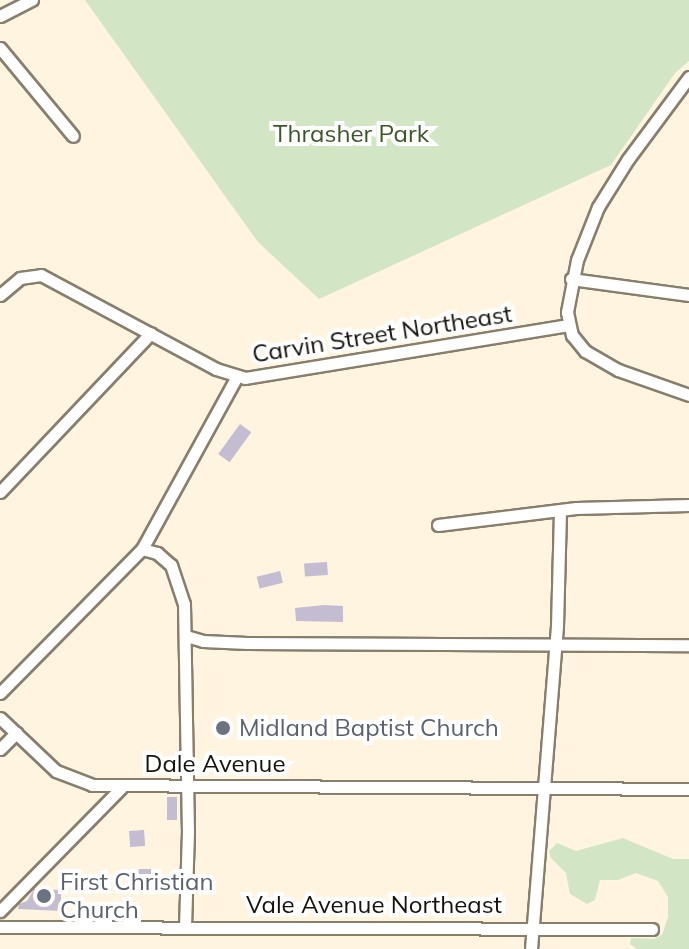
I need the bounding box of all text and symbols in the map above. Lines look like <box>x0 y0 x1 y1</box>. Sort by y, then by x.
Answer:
park label: Thrasher Park <box>273 120 429 148</box>
street label: Carvin Street Northeast <box>250 299 514 369</box>
place label: Midland Baptist Church <box>239 714 499 742</box>
marker: Midland Baptist Church <box>214 719 232 737</box>
street label: Dale Avenue <box>145 750 285 778</box>
place label: First Christian Church <box>60 868 214 924</box>
marker: First Christian Church <box>35 887 53 905</box>
street label: Vale Avenue Northeast <box>246 891 502 919</box>

